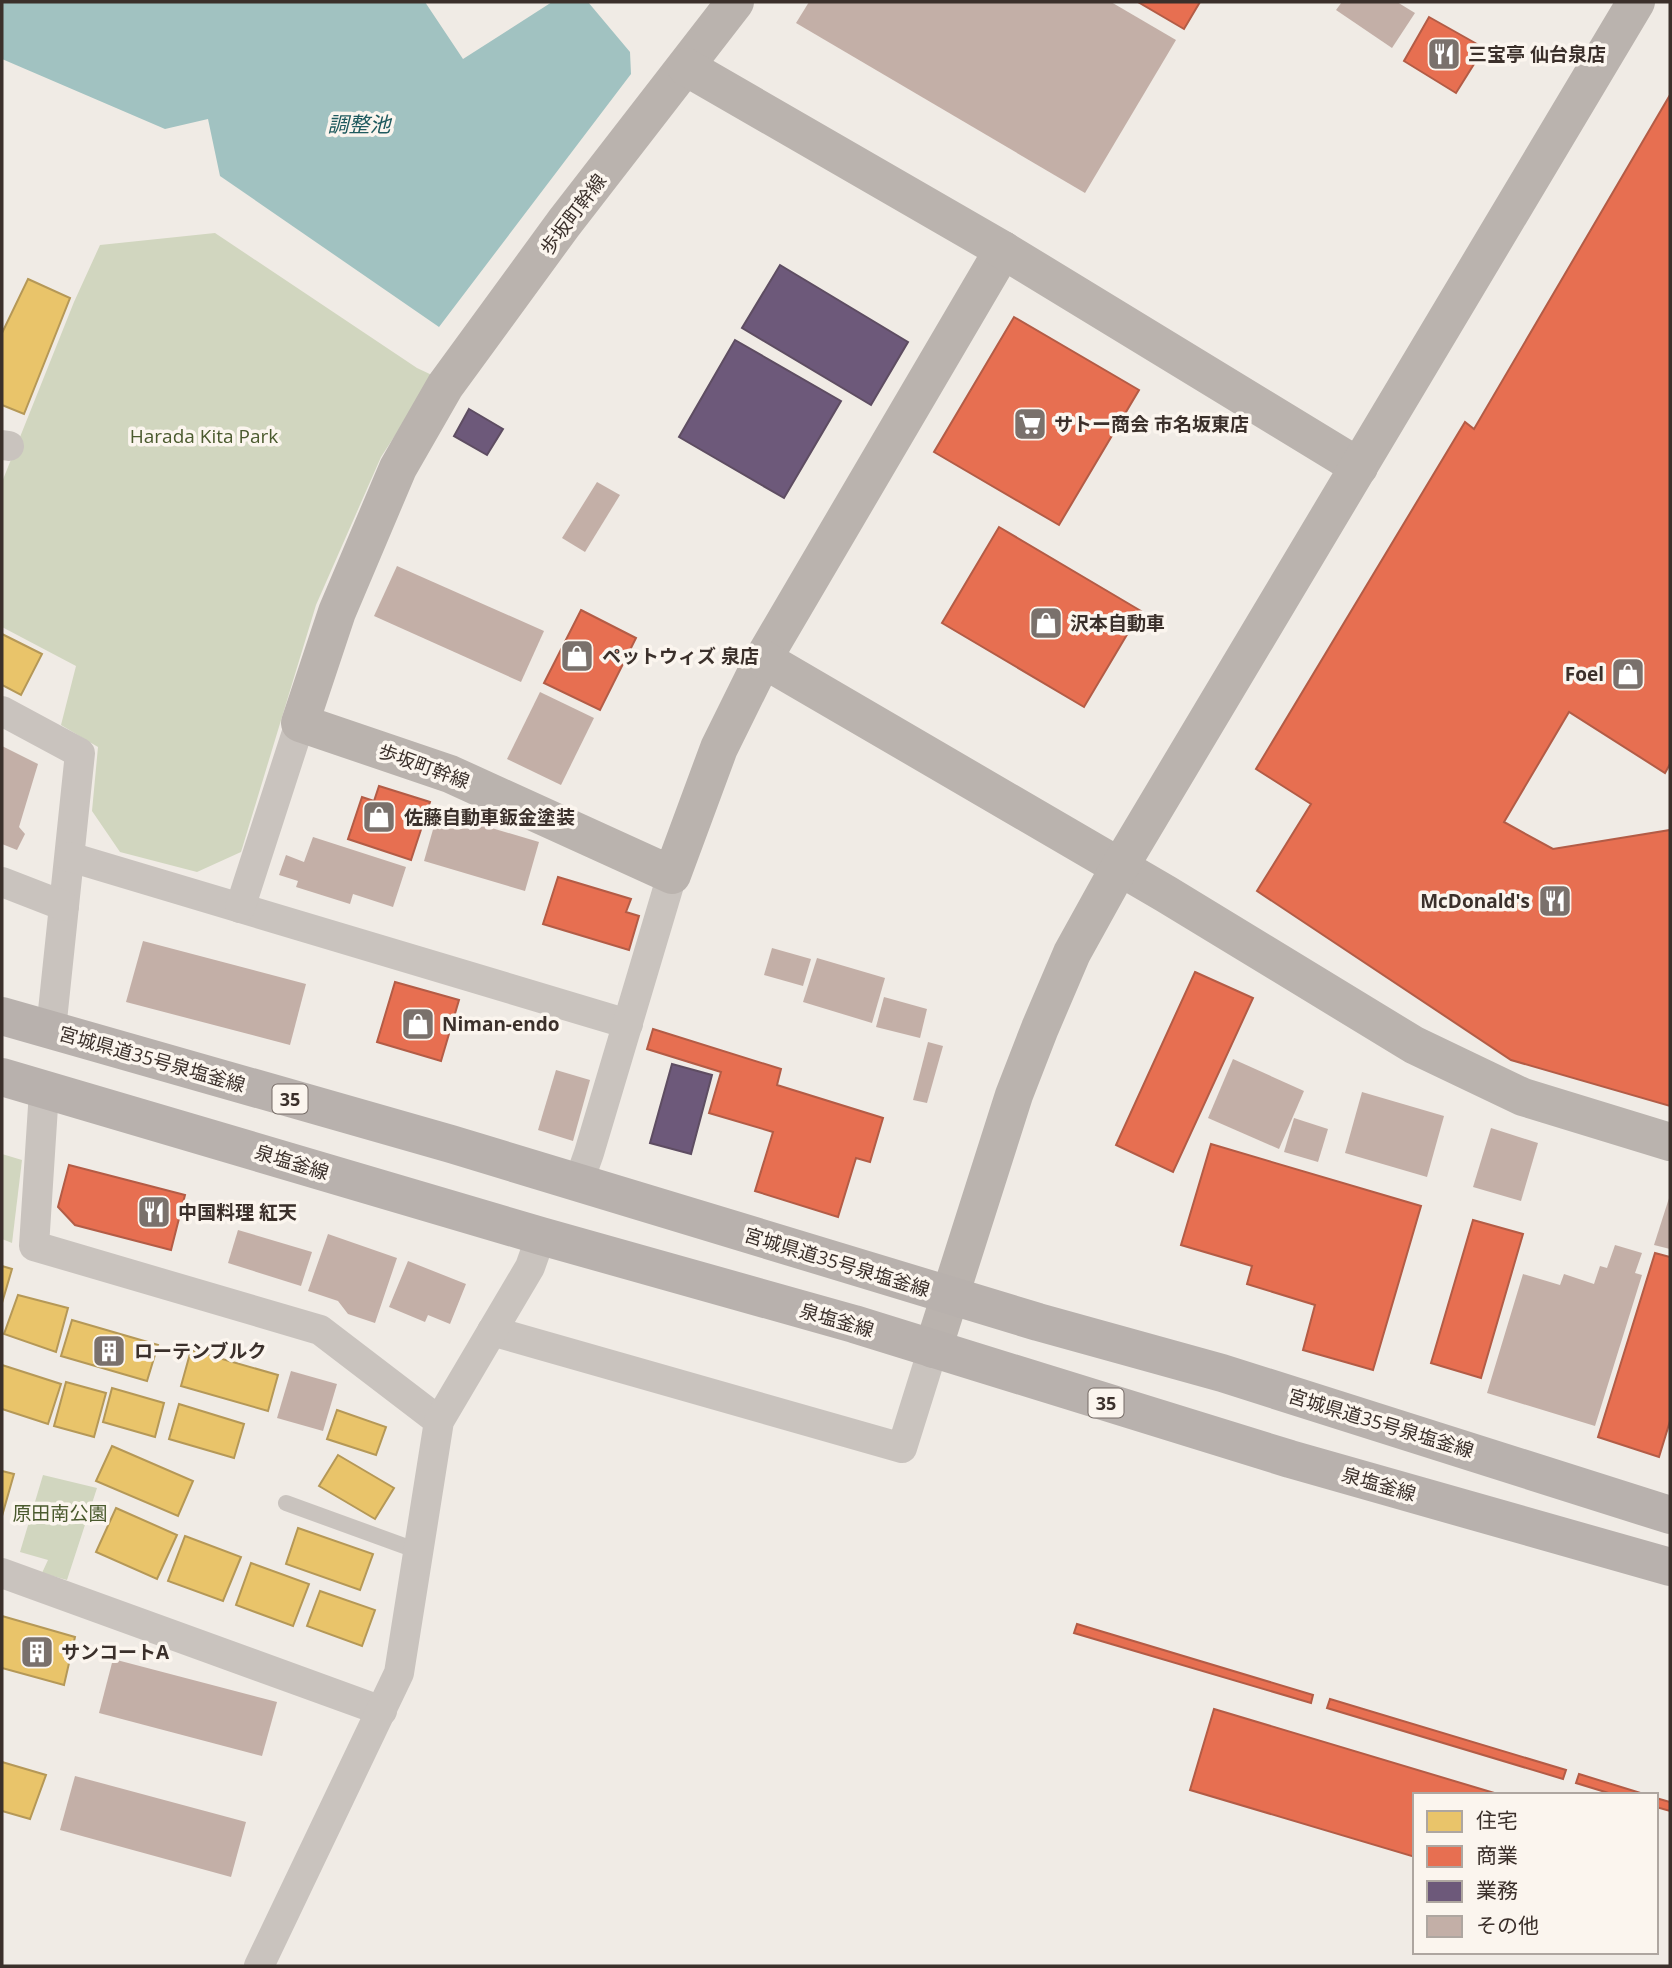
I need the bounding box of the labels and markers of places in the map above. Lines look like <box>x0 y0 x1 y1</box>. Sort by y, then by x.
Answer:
restaurant icon: 三宝亭 仙台泉店 <box>1425 35 1463 73</box>
place label: 三宝亭 仙台泉店 <box>1468 41 1606 67</box>
supermarket icon: サトー商会 市名坂東店 <box>1011 405 1049 443</box>
place label: サトー商会 市名坂東店 <box>1054 411 1249 437</box>
shop icon: 沢本自動車 <box>1027 604 1065 642</box>
place label: 沢本自動車 <box>1070 610 1165 636</box>
shop icon: ペットウィズ 泉店 <box>558 637 596 675</box>
place label: ペットウィズ 泉店 <box>602 643 759 669</box>
shop icon: Foel <box>1609 655 1647 693</box>
place label: Foel <box>1565 661 1604 687</box>
shop icon: 佐藤自動車鈑金塗装 <box>360 798 398 836</box>
place label: 佐藤自動車鈑金塗装 <box>404 804 575 830</box>
restaurant icon: McDonald's <box>1536 882 1574 920</box>
place label: McDonald's <box>1420 888 1530 914</box>
shop icon: Niman-endo <box>399 1005 437 1043</box>
place label: Niman-endo <box>442 1011 559 1037</box>
restaurant icon: 中国料理 紅天 <box>135 1193 173 1231</box>
place label: 中国料理 紅天 <box>178 1199 297 1225</box>
building icon: ローテンブルク <box>90 1332 128 1370</box>
place label: ローテンブルク <box>134 1338 266 1364</box>
building icon: サンコートA <box>18 1633 56 1671</box>
place label: サンコートA <box>61 1639 170 1665</box>

